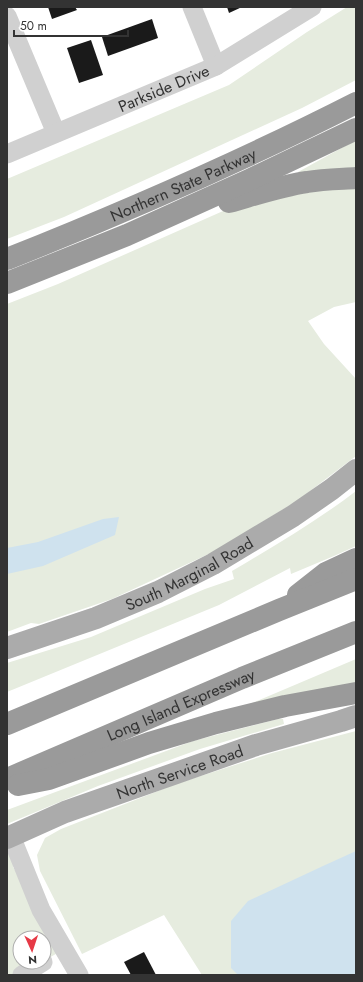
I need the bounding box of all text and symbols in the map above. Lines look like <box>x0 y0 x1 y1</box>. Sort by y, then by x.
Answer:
scale bar <box>14 12 128 38</box>
text: 50 m <box>20 17 47 35</box>
street label: Parkside Drive <box>115 59 213 117</box>
street label: Northern State Parkway <box>106 142 260 227</box>
street label: South Marginal Road <box>121 531 257 616</box>
street label: Long Island Expressway <box>103 662 259 746</box>
street label: North Service Road <box>113 739 246 805</box>
north arrow <box>12 930 52 970</box>
text: N <box>28 952 37 968</box>

